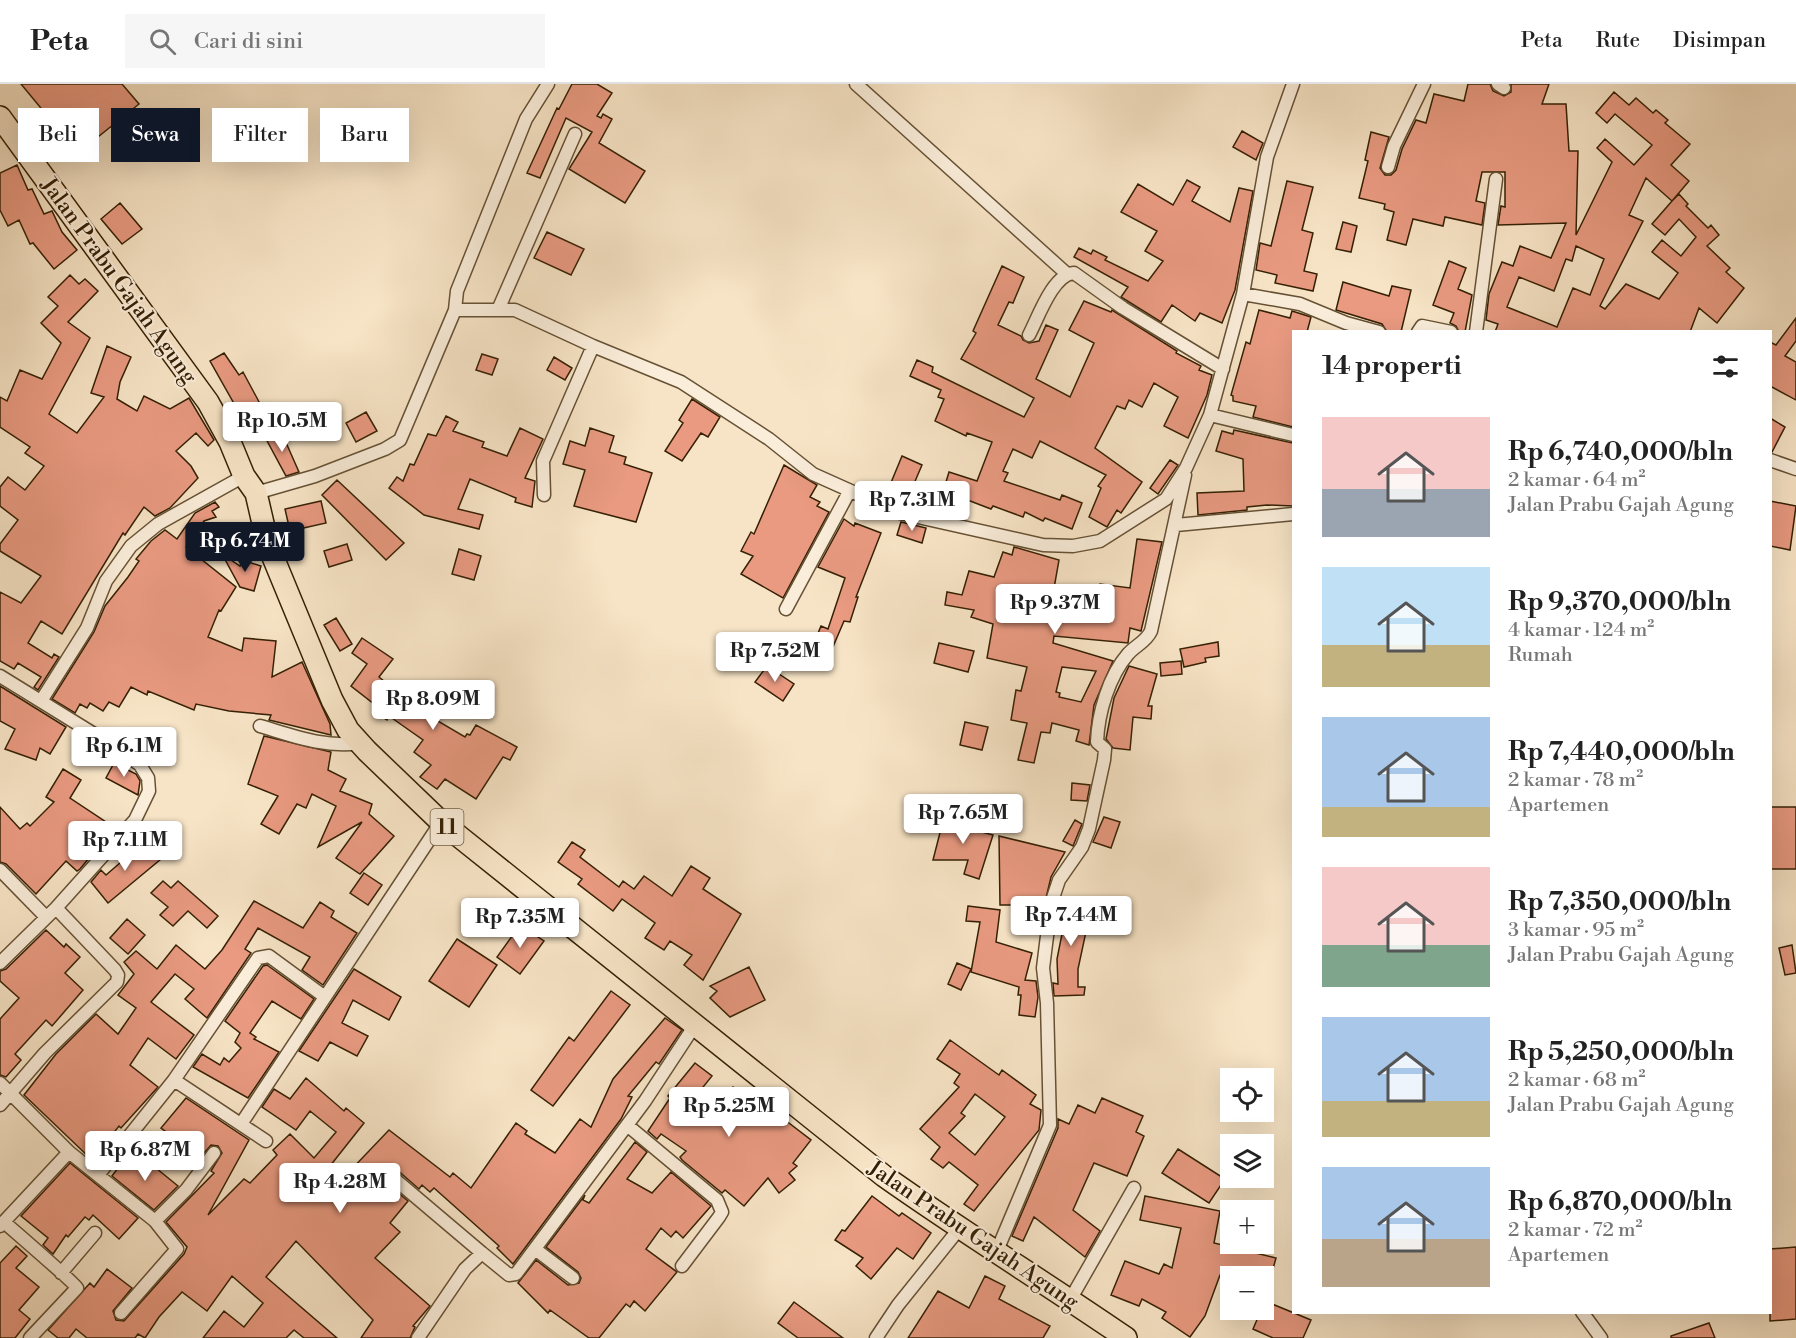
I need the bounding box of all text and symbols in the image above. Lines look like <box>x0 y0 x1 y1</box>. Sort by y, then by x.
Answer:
search box <box>125 14 545 68</box>
text: Peta <box>30 24 89 59</box>
icon: search <box>146 25 179 58</box>
text: Cari di sini <box>194 28 303 55</box>
text: Peta <box>1521 28 1563 54</box>
text: Rute <box>1596 28 1640 54</box>
text: Disimpan <box>1673 28 1766 54</box>
chip: Beli <box>18 108 99 162</box>
chip: Sewa <box>111 108 200 162</box>
chip: Filter <box>212 108 308 162</box>
chip: Baru <box>320 108 409 162</box>
street label: Jalan Prabu Gajah Agung <box>34 172 203 390</box>
text: 14 properti <box>1322 350 1461 382</box>
icon: filters <box>1709 350 1742 383</box>
pin: Rp 10.5M <box>220 402 344 453</box>
text: Rp 10.5M <box>237 409 327 434</box>
text: Rp 6,740,000/bln <box>1508 436 1733 468</box>
icon: home <box>1370 441 1442 513</box>
text: 2 kamar · 64 m² <box>1508 468 1646 493</box>
pin: Rp 7.31M <box>850 481 974 532</box>
text: Rp 7.31M <box>869 488 955 513</box>
text: Jalan Prabu Gajah Agung <box>1508 493 1734 518</box>
pin: Rp 6.74M <box>183 522 307 573</box>
text: Rp 6.74M <box>199 529 291 554</box>
pin: Rp 9.37M <box>993 584 1117 635</box>
text: Rp 9,370,000/bln <box>1508 586 1731 618</box>
text: Rp 9.37M <box>1010 591 1100 616</box>
icon: home <box>1370 591 1442 663</box>
text: 4 kamar · 124 m² <box>1508 618 1654 643</box>
pin: Rp 7.52M <box>713 632 837 683</box>
text: Rp 7.52M <box>730 639 820 664</box>
text: Rumah <box>1508 643 1573 668</box>
pin: Rp 8.09M <box>371 680 495 731</box>
text: Rp 8.09M <box>386 687 480 712</box>
pin: Rp 6.1M <box>69 727 179 778</box>
text: Rp 6.1M <box>85 734 163 759</box>
text: Rp 7,440,000/bln <box>1508 736 1735 768</box>
icon: home <box>1370 741 1442 813</box>
text: 2 kamar · 78 m² <box>1508 768 1643 793</box>
text: Apartemen <box>1508 793 1609 818</box>
pin: Rp 7.65M <box>901 794 1025 845</box>
text: Rp 7.65M <box>918 801 1008 826</box>
road number: 11 <box>430 809 464 845</box>
pin: Rp 7.11M <box>63 821 187 872</box>
text: Rp 7.11M <box>82 828 168 853</box>
text: Rp 7,350,000/bln <box>1508 886 1731 918</box>
icon: home <box>1370 891 1442 963</box>
pin: Rp 7.44M <box>1009 896 1133 947</box>
pin: Rp 7.35M <box>458 898 582 949</box>
text: Rp 7.44M <box>1025 903 1117 928</box>
text: Rp 7.35M <box>475 905 565 930</box>
text: 3 kamar · 95 m² <box>1508 918 1644 943</box>
text: Jalan Prabu Gajah Agung <box>1508 943 1734 968</box>
text: Rp 5,250,000/bln <box>1508 1036 1734 1068</box>
icon: home <box>1370 1041 1442 1113</box>
map controls <box>1220 1068 1274 1320</box>
button: locate <box>1220 1068 1274 1122</box>
text: 2 kamar · 68 m² <box>1508 1068 1646 1093</box>
pin: Rp 5.25M <box>667 1087 791 1138</box>
text: Jalan Prabu Gajah Agung <box>1508 1093 1734 1118</box>
text: Rp 5.25M <box>683 1094 775 1119</box>
pin: Rp 6.87M <box>83 1131 207 1182</box>
button: layers <box>1220 1134 1274 1188</box>
text: Rp 6.87M <box>99 1138 191 1163</box>
street label: Jalan Prabu Gajah Agung <box>862 1154 1084 1316</box>
pin: Rp 4.28M <box>278 1163 402 1214</box>
text: Rp 4.28M <box>293 1170 387 1195</box>
text: Rp 6,870,000/bln <box>1508 1186 1732 1218</box>
icon: home <box>1370 1191 1442 1263</box>
button: + <box>1220 1200 1274 1254</box>
text: 2 kamar · 72 m² <box>1508 1218 1642 1243</box>
text: Apartemen <box>1508 1243 1609 1268</box>
button: − <box>1220 1266 1274 1320</box>

